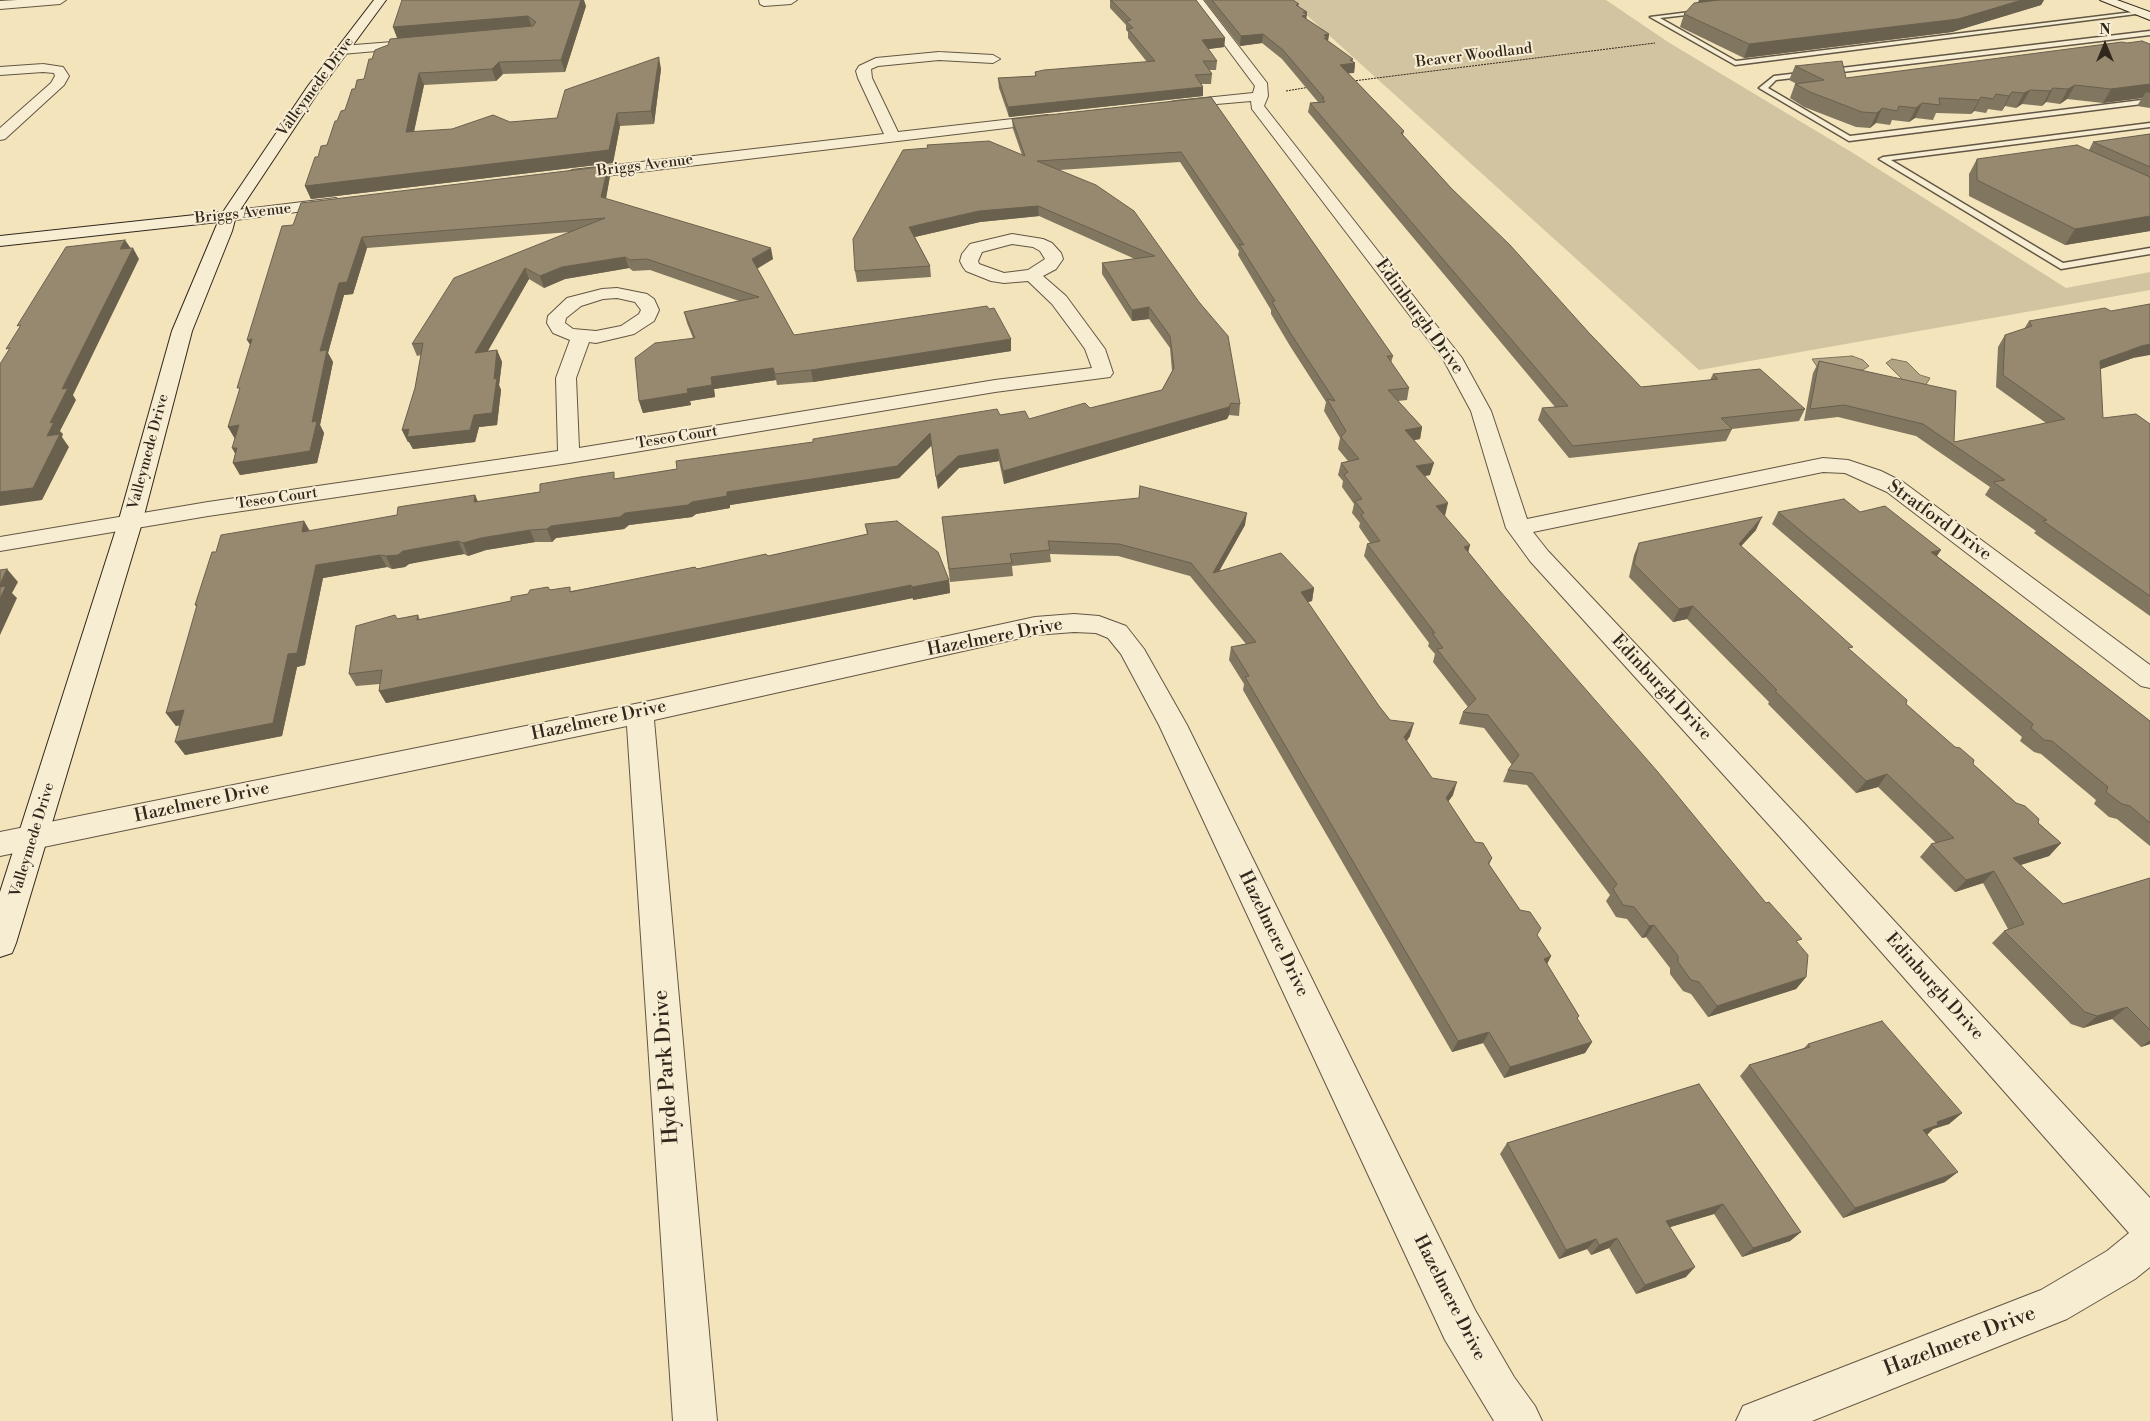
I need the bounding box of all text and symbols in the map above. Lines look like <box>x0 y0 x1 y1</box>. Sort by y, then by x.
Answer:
north arrow <box>2080 20 2130 70</box>
text: N <box>2099 21 2111 39</box>
street label: Valleymede Drive <box>274 34 358 140</box>
street label: Beaver Woodland <box>1415 40 1533 72</box>
street label: Briggs Avenue <box>596 151 694 181</box>
street label: Briggs Avenue <box>194 200 292 228</box>
street label: Edinburgh Drive <box>1370 255 1468 379</box>
street label: Valleymede Drive <box>125 392 173 512</box>
street label: Teseo Court <box>635 423 719 453</box>
street label: Stratford Drive <box>1883 476 1995 566</box>
street label: Teseo Court <box>235 484 319 514</box>
street label: Hazelmere Drive <box>925 614 1065 662</box>
street label: Edinburgh Drive <box>1606 631 1716 745</box>
street label: Hazelmere Drive <box>529 696 669 746</box>
street label: Hazelmere Drive <box>132 778 272 828</box>
street label: Valleymede Drive <box>7 781 59 899</box>
street label: Hazelmere Drive <box>1233 867 1313 1001</box>
street label: Edinburgh Drive <box>1880 929 1988 1045</box>
street label: Hyde Park Drive <box>649 989 685 1145</box>
street label: Hazelmere Drive <box>1408 1232 1490 1364</box>
street label: Hazelmere Drive <box>1880 1301 2040 1383</box>

